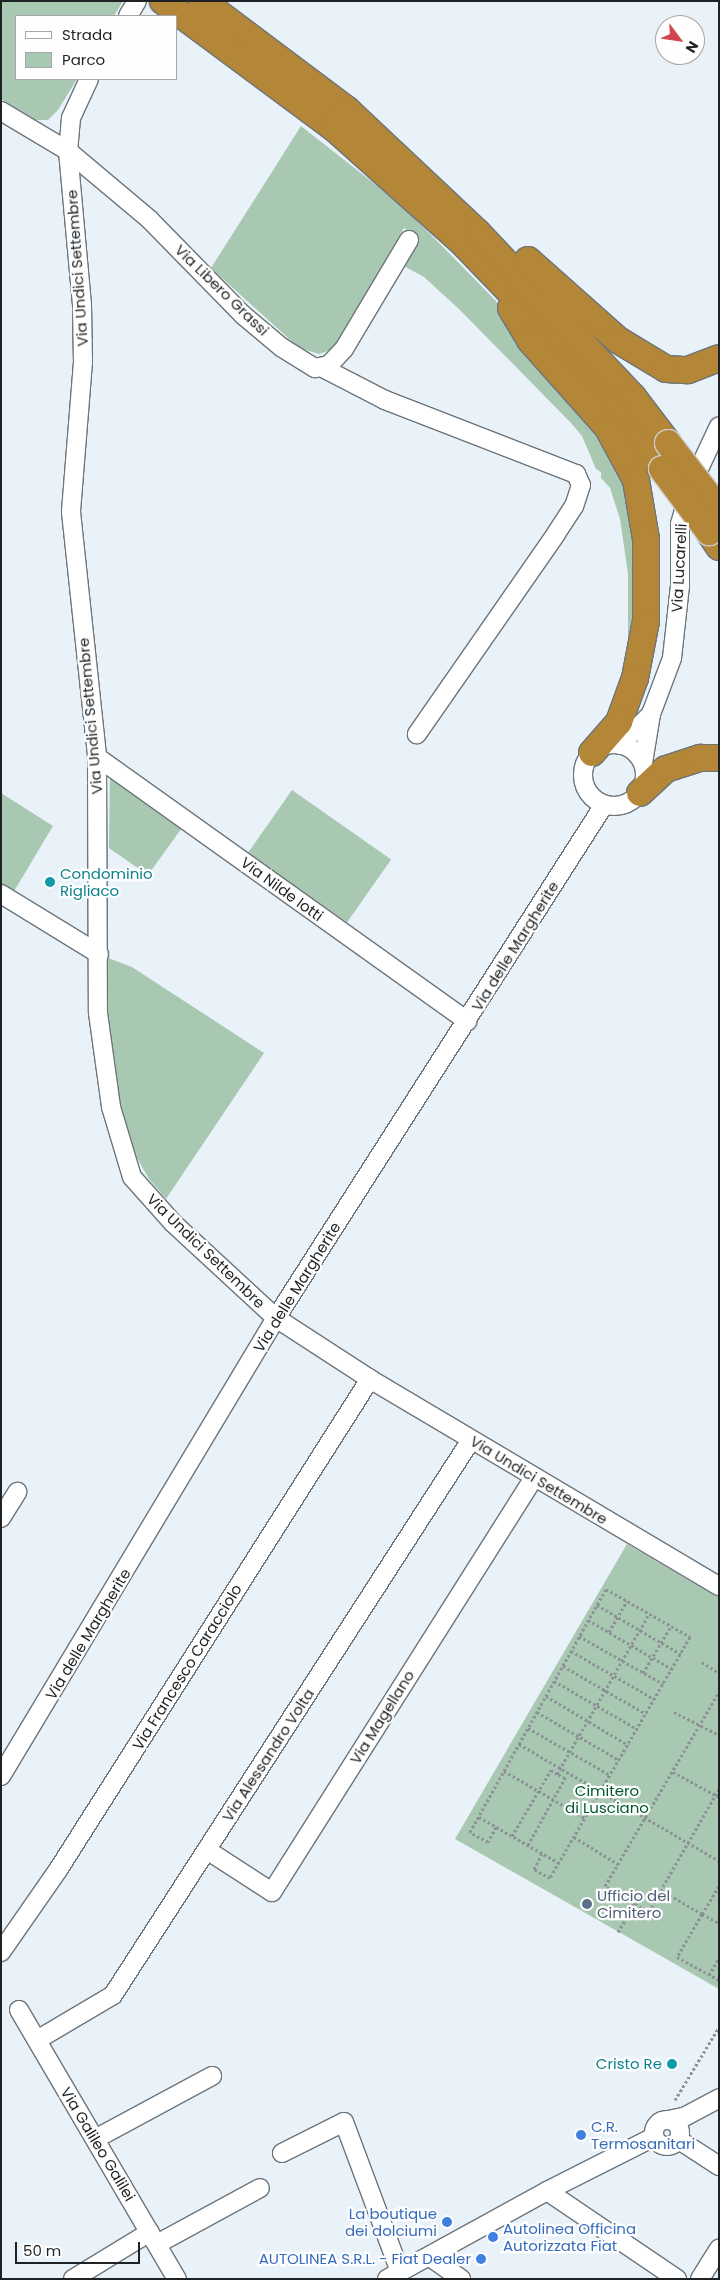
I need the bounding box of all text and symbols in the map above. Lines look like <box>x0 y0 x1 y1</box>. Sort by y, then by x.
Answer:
legend <box>15 15 178 80</box>
north arrow <box>655 15 705 65</box>
text: Strada <box>62 24 112 45</box>
text: N <box>681 38 703 57</box>
text: Parco <box>62 49 105 70</box>
street label: Via Undici Settembre <box>63 189 91 347</box>
street label: Via Libero Grassi <box>171 241 273 339</box>
street label: Via Lucarelli <box>668 523 690 613</box>
street label: Via Undici Settembre <box>74 637 106 795</box>
street label: Via Nilde Iotti <box>237 853 327 925</box>
place label: Condominio Rigliaco <box>60 864 153 899</box>
marker: Condominio Rigliaco <box>44 876 56 888</box>
street label: Via delle Margherite <box>468 878 562 1014</box>
street label: Via Undici Settembre <box>143 1190 269 1312</box>
street label: Via delle Margherite <box>250 1219 344 1355</box>
street label: Via Undici Settembre <box>467 1432 611 1528</box>
street label: Via delle Margherite <box>42 1565 134 1703</box>
street label: Via Francesco Caracciolo <box>128 1581 246 1753</box>
street label: Via Magellano <box>346 1667 418 1767</box>
street label: Via Alessandro Volta <box>218 1685 318 1825</box>
park label: Cimitero di Lusciano <box>565 1781 649 1816</box>
place label: Ufficio del Cimitero <box>597 1886 670 1921</box>
marker: Ufficio del Cimitero <box>581 1898 593 1910</box>
place label: Cristo Re <box>596 2055 662 2073</box>
marker: Cristo Re <box>666 2058 678 2070</box>
street label: Via Galileo Galilei <box>57 2084 139 2204</box>
place label: C.R. Termosanitari <box>591 2117 695 2152</box>
marker: C.R. Termosanitari <box>575 2129 587 2141</box>
place label: La boutique dei dolciumi <box>345 2204 437 2239</box>
marker: La boutique dei dolciumi <box>441 2216 453 2228</box>
place label: Autolinea Officina Autorizzata Fiat <box>503 2219 636 2254</box>
marker: Autolinea Officina Autorizzata Fiat <box>487 2231 499 2243</box>
scale bar <box>18 2232 142 2264</box>
text: 50 m <box>23 2240 61 2261</box>
place label: AUTOLINEA S.R.L. - Fiat Dealer <box>259 2250 471 2268</box>
marker: AUTOLINEA S.R.L. - Fiat Dealer <box>475 2253 487 2265</box>

